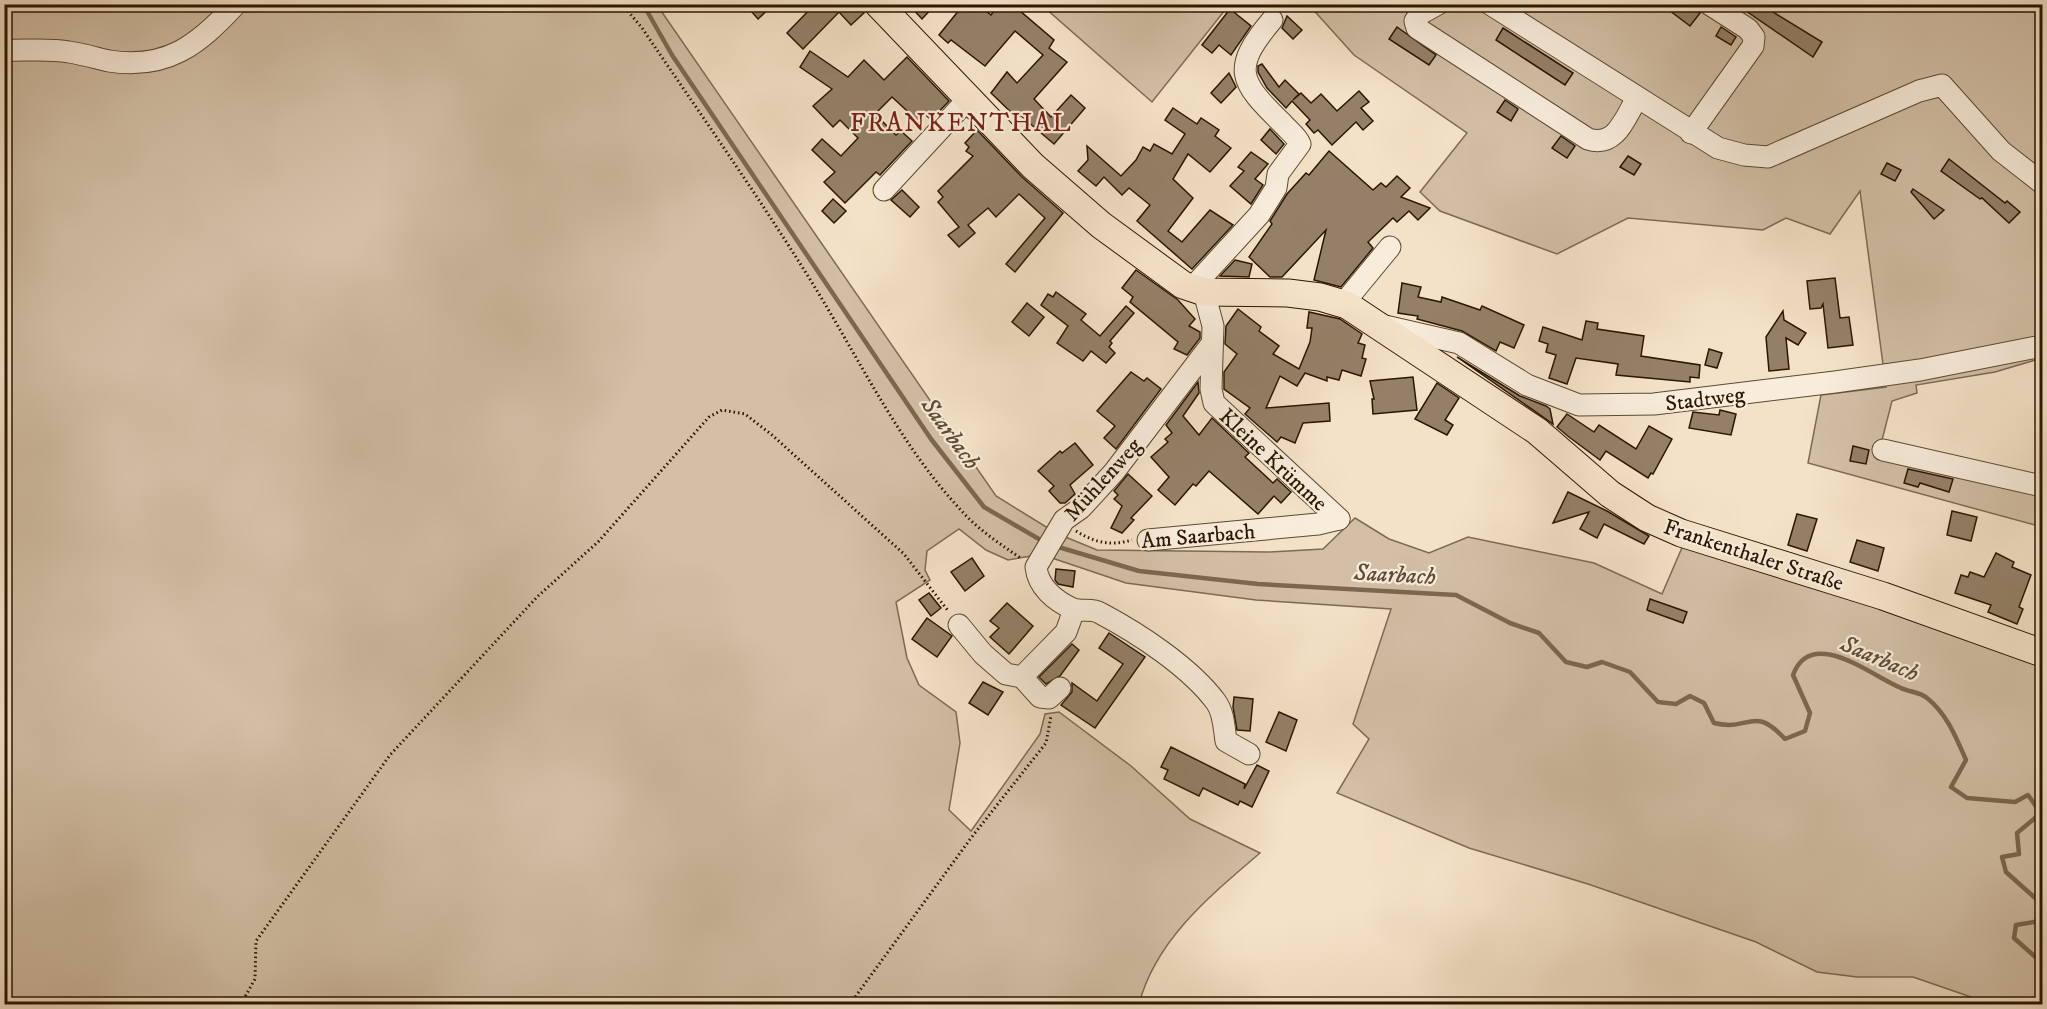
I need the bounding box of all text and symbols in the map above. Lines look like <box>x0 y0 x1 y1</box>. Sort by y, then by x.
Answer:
district label: FRANKENTHAL <box>850 107 1072 140</box>
street label: Stadtweg <box>1664 381 1747 418</box>
water label: Saarbach <box>913 391 987 476</box>
street label: Kleine Krümme <box>1213 403 1333 517</box>
street label: Mühlenweg <box>1059 433 1148 527</box>
street label: Frankenthaler Straße <box>1660 514 1847 597</box>
street label: Am Saarbach <box>1140 518 1257 555</box>
water label: Saarbach <box>1352 558 1437 592</box>
water label: Saarbach <box>1835 629 1923 689</box>

